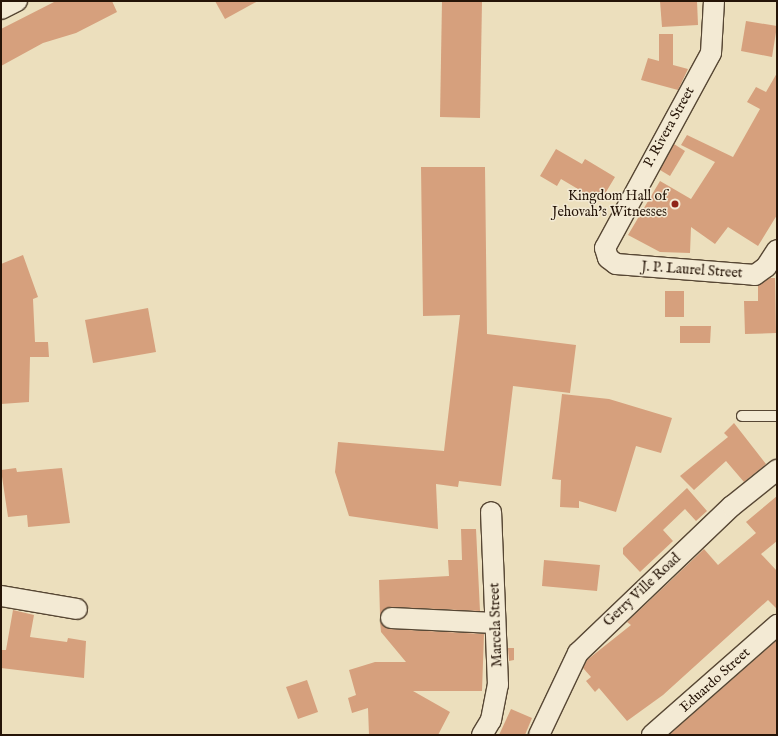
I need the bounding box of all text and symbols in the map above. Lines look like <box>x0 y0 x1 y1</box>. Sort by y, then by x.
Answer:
street label: P. Rivera Street <box>640 84 698 170</box>
place label: Kingdom Hall of Jehovah's Witnesses <box>552 188 667 220</box>
marker: Kingdom Hall of Jehovah's Witnesses <box>670 199 680 209</box>
street label: J. P. Laurel Street <box>641 258 743 282</box>
street label: Gerry Ville Road <box>600 550 684 630</box>
street label: Marcela Street <box>486 582 506 668</box>
street label: Eduardo Street <box>677 644 753 716</box>

